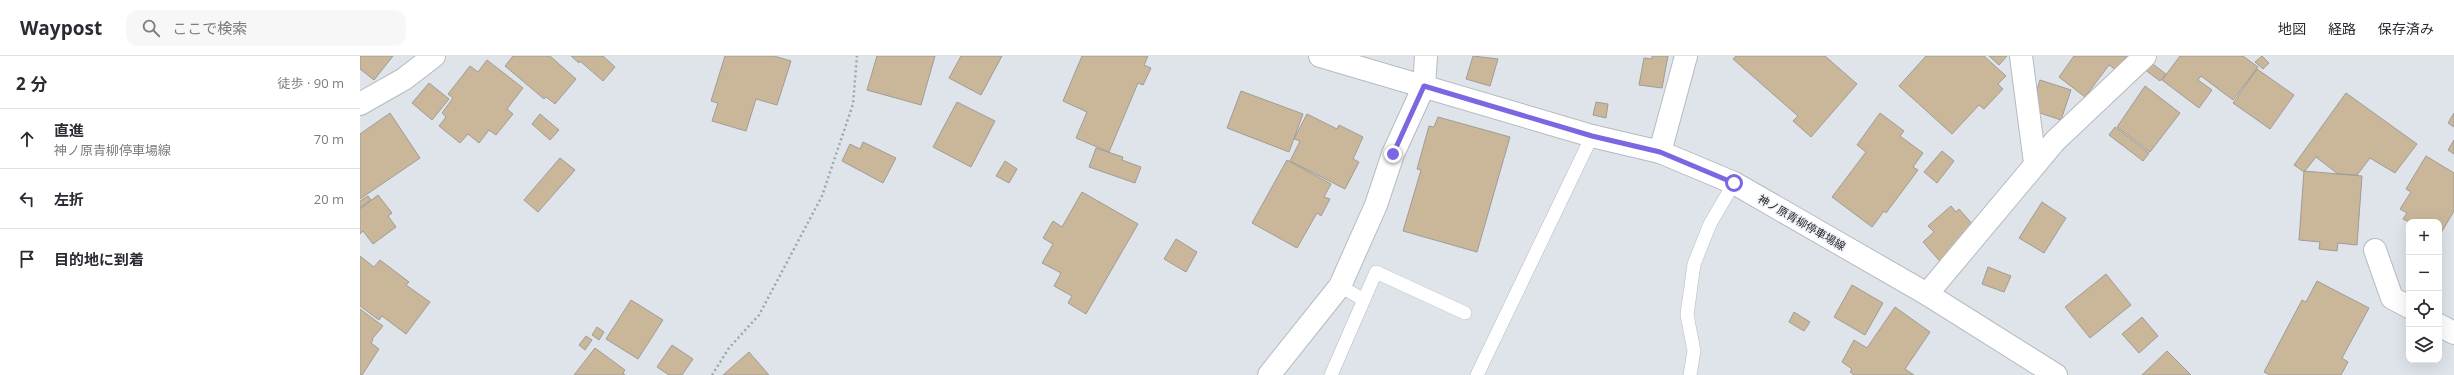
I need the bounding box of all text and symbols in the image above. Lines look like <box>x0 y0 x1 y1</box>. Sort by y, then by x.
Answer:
search box <box>126 10 406 46</box>
text: Waypost <box>20 15 102 41</box>
icon: search <box>140 17 162 39</box>
text: ここで検索 <box>172 18 247 38</box>
text: 地図 <box>2278 19 2306 38</box>
text: 経路 <box>2328 19 2356 38</box>
text: 保存済み <box>2378 19 2434 38</box>
text: 2 分 <box>16 72 47 95</box>
text: 徒歩 · 90 m <box>278 74 344 92</box>
text: 直進 <box>54 120 84 140</box>
icon: ahead <box>16 128 38 150</box>
text: 70 m <box>314 130 344 148</box>
text: 神ノ原青柳停車場線 <box>54 141 171 159</box>
route end <box>1384 145 1402 163</box>
route start <box>1725 174 1743 192</box>
icon: left <box>16 188 38 210</box>
text: 左折 <box>54 189 84 209</box>
text: 20 m <box>314 190 344 208</box>
street label: 神ノ原青柳停車場線 <box>1755 191 1849 253</box>
map controls <box>2406 219 2442 363</box>
button: + <box>2406 219 2442 255</box>
icon: arrive <box>16 248 38 270</box>
text: 目的地に到着 <box>54 249 144 269</box>
button: − <box>2406 255 2442 291</box>
button: locate <box>2406 291 2442 327</box>
button: layers <box>2406 327 2442 363</box>

